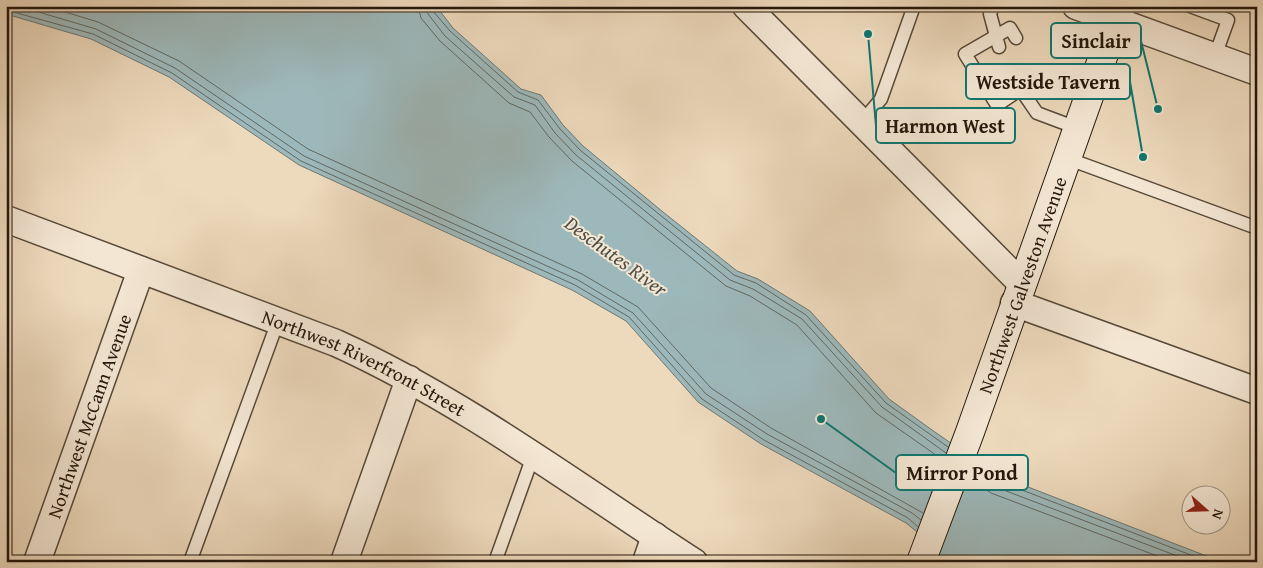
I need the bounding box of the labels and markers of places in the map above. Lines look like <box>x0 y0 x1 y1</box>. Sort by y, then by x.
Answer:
callout: Sinclair <box>1051 23 1141 58</box>
callout: Westside Tavern <box>966 64 1130 99</box>
callout: Harmon West <box>876 108 1015 143</box>
callout: Mirror Pond <box>896 455 1028 490</box>

